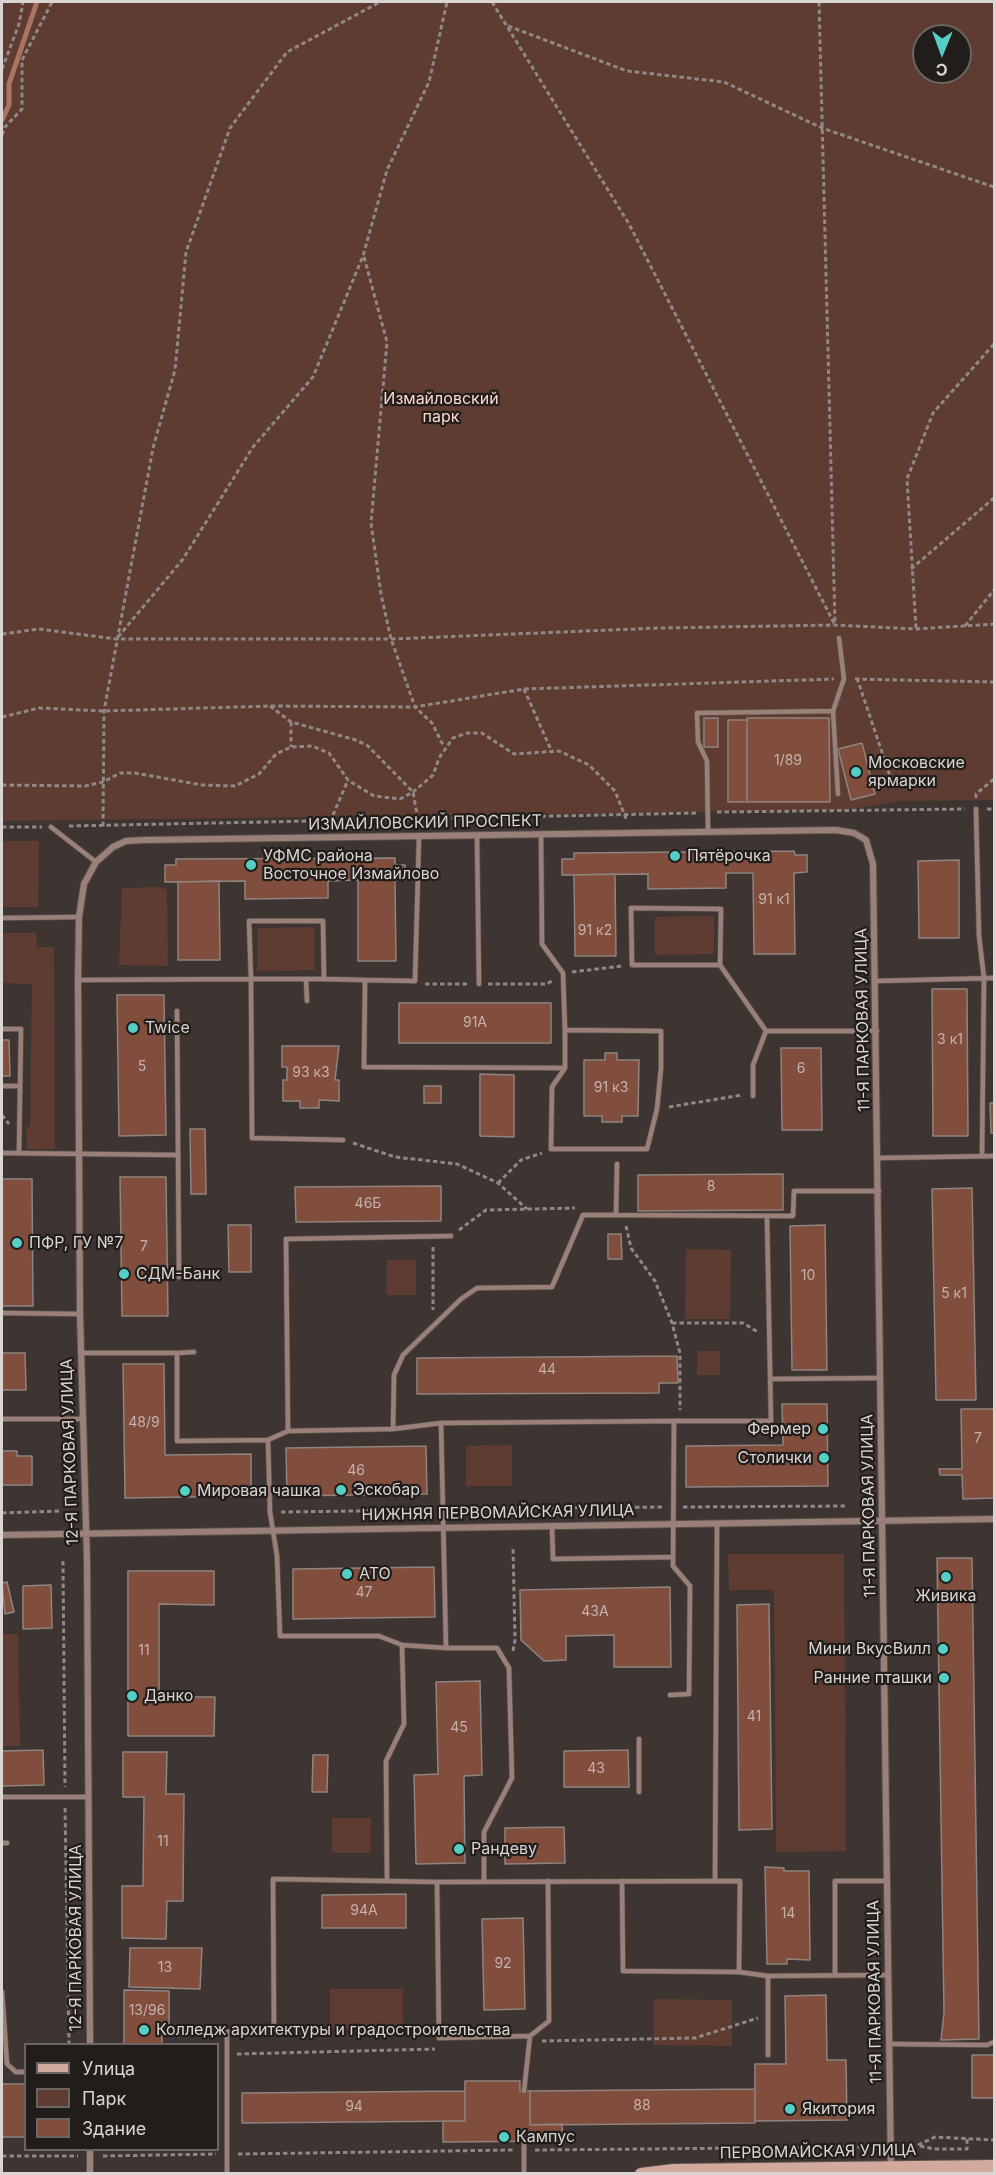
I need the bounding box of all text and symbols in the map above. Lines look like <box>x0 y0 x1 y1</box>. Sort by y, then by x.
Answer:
north arrow <box>912 24 972 84</box>
text: С <box>936 60 948 80</box>
park label: Измайловский парк <box>383 389 499 427</box>
house number: 1/89 <box>774 753 802 769</box>
place label: Московские ярмарки <box>868 753 965 791</box>
marker: Московские ярмарки <box>849 765 863 779</box>
street label: ИЗМАЙЛОВСКИЙ ПРОСПЕКТ <box>308 811 542 835</box>
place label: УФМС района Восточное Измайлово <box>263 846 439 884</box>
place label: Пятёрочка <box>687 846 771 866</box>
marker: Пятёрочка <box>668 849 682 863</box>
marker: УФМС района Восточное Измайлово <box>244 858 258 872</box>
house number: 91 к1 <box>758 892 790 908</box>
house number: 91 к2 <box>578 923 612 939</box>
street label: 11-Я ПАРКОВАЯ УЛИЦА <box>852 928 874 1112</box>
house number: 91А <box>463 1015 487 1031</box>
place label: Twice <box>145 1018 190 1038</box>
marker: Twice <box>126 1021 140 1035</box>
house number: 3 к1 <box>937 1032 963 1048</box>
house number: 5 <box>138 1059 146 1075</box>
house number: 6 <box>797 1061 805 1077</box>
house number: 93 к3 <box>292 1065 330 1081</box>
house number: 91 к3 <box>594 1080 628 1096</box>
house number: 8 <box>707 1179 715 1195</box>
house number: 46Б <box>355 1196 381 1212</box>
place label: ПФР, ГУ №7 <box>29 1233 123 1253</box>
marker: ПФР, ГУ №7 <box>10 1236 24 1250</box>
house number: 7 <box>140 1239 148 1255</box>
place label: СДМ-Банк <box>136 1264 220 1284</box>
marker: СДМ-Банк <box>117 1267 131 1281</box>
house number: 10 <box>801 1268 815 1284</box>
house number: 5 к1 <box>941 1286 967 1302</box>
street label: 12-Я ПАРКОВАЯ УЛИЦА <box>57 1358 83 1546</box>
house number: 44 <box>538 1362 556 1378</box>
street label: 11-Я ПАРКОВАЯ УЛИЦА <box>858 1414 880 1598</box>
house number: 48/9 <box>128 1415 160 1431</box>
place label: Фермер <box>747 1419 811 1439</box>
marker: Фермер <box>816 1422 830 1436</box>
house number: 7 <box>974 1431 982 1447</box>
place label: Столички <box>737 1448 812 1468</box>
marker: Столички <box>817 1451 831 1465</box>
house number: 46 <box>347 1463 365 1479</box>
place label: Эскобар <box>353 1480 420 1500</box>
place label: Мировая чашка <box>197 1481 321 1501</box>
marker: Эскобар <box>334 1483 348 1497</box>
marker: Мировая чашка <box>178 1484 192 1498</box>
street label: НИЖНЯЯ ПЕРВОМАЙСКАЯ УЛИЦА <box>361 1501 635 1525</box>
place label: АТО <box>359 1564 391 1584</box>
marker: АТО <box>340 1567 354 1581</box>
marker: Живика <box>939 1570 953 1584</box>
house number: 47 <box>356 1585 372 1601</box>
place label: Живика <box>916 1586 976 1606</box>
house number: 43А <box>581 1604 609 1620</box>
place label: Мини ВкусВилл <box>808 1639 931 1659</box>
marker: Мини ВкусВилл <box>936 1642 950 1656</box>
house number: 11 <box>138 1643 150 1659</box>
place label: Ранние пташки <box>813 1668 932 1688</box>
marker: Ранние пташки <box>937 1671 951 1685</box>
place label: Данко <box>144 1686 193 1706</box>
marker: Данко <box>125 1689 139 1703</box>
house number: 41 <box>747 1709 761 1725</box>
house number: 45 <box>450 1720 468 1736</box>
house number: 43 <box>587 1761 605 1777</box>
house number: 11 <box>157 1834 169 1850</box>
place label: Рандеву <box>471 1839 537 1859</box>
marker: Рандеву <box>452 1842 466 1856</box>
street label: 12-Я ПАРКОВАЯ УЛИЦА <box>66 1845 86 2031</box>
street label: 11-Я ПАРКОВАЯ УЛИЦА <box>864 1900 886 2084</box>
house number: 94А <box>350 1903 378 1919</box>
house number: 14 <box>781 1906 795 1922</box>
house number: 92 <box>494 1956 512 1972</box>
house number: 13 <box>158 1960 172 1976</box>
house number: 13/96 <box>129 2003 165 2019</box>
place label: Колледж архитектуры и градостроительства <box>156 2020 511 2040</box>
marker: Колледж архитектуры и градостроительства <box>137 2023 151 2037</box>
legend <box>24 2043 219 2151</box>
text: Улица <box>82 2058 135 2079</box>
text: Парк <box>82 2088 126 2109</box>
house number: 88 <box>633 2098 651 2114</box>
house number: 94 <box>345 2099 363 2115</box>
place label: Якитория <box>802 2099 875 2119</box>
marker: Якитория <box>783 2102 797 2116</box>
text: Здание <box>82 2118 146 2139</box>
place label: Кампус <box>516 2127 575 2147</box>
marker: Кампус <box>497 2130 511 2144</box>
street label: ПЕРВОМАЙСКАЯ УЛИЦА <box>719 2141 917 2163</box>

